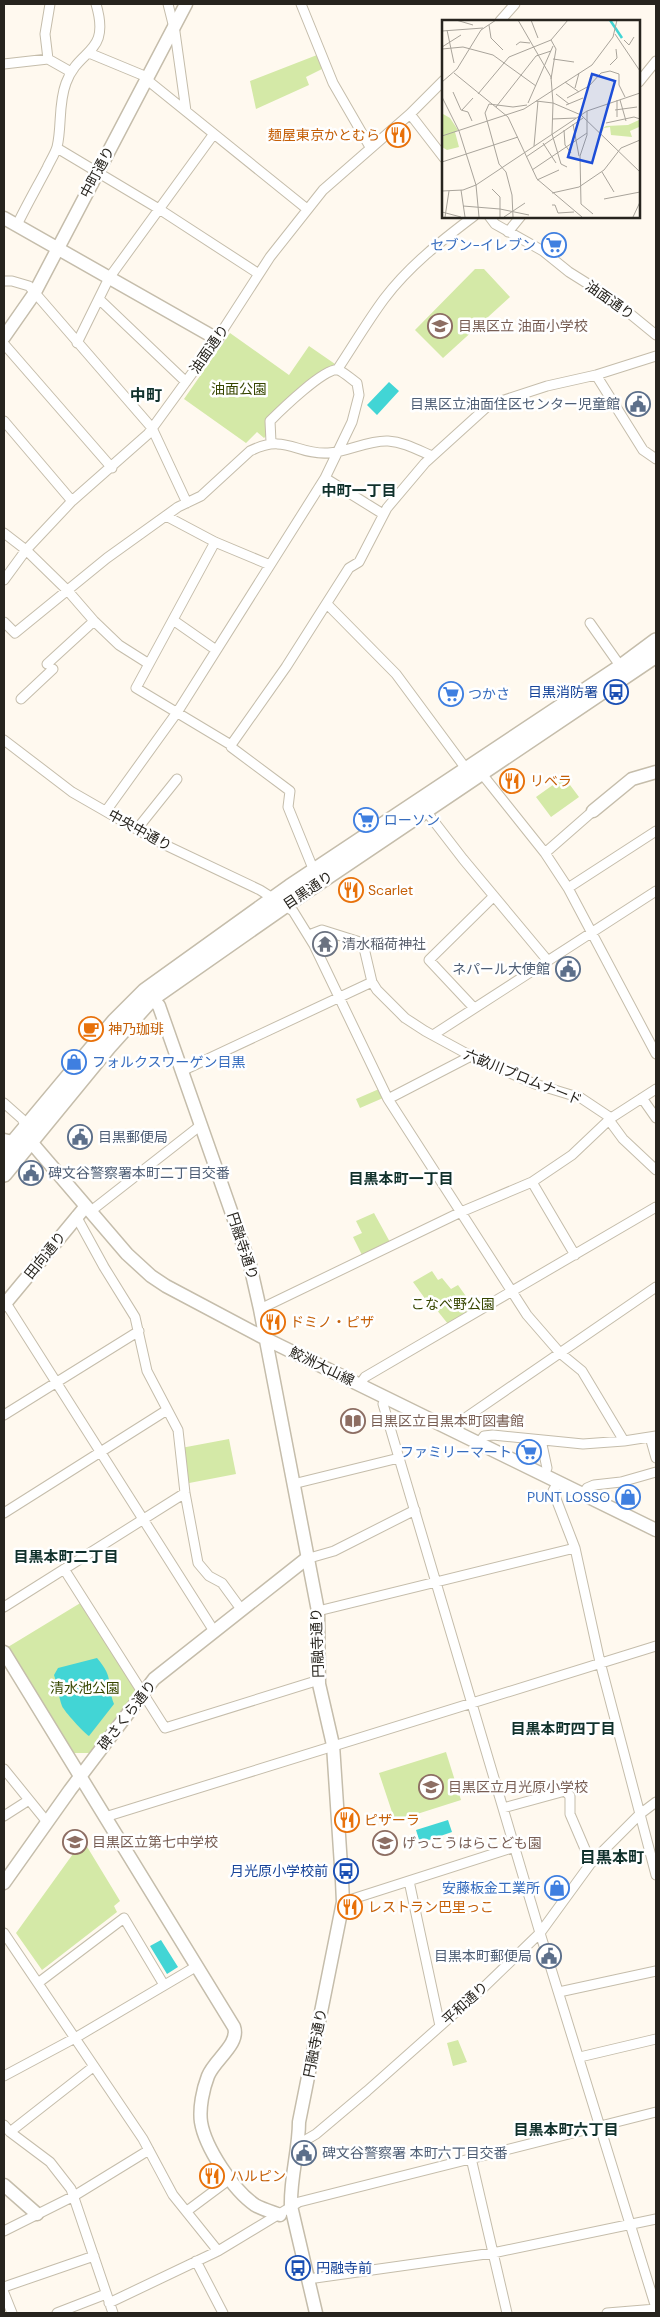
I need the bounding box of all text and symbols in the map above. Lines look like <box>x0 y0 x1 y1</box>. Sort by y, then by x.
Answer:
inset map <box>442 20 640 218</box>
restaurant icon: 麺屋東京かとむら <box>385 122 411 148</box>
place label: 麺屋東京かとむら <box>268 126 380 144</box>
street label: 中町通り <box>76 143 118 201</box>
supermarket icon: セブン-イレブン <box>541 232 567 258</box>
place label: セブン-イレブン <box>430 236 536 254</box>
street label: 油面通り <box>582 277 638 323</box>
school or university icon: 目黒区立 油面小学校 <box>427 313 453 339</box>
place label: 目黒区立 油面小学校 <box>458 317 588 335</box>
street label: 油面通り <box>186 321 232 377</box>
park label: 油面公園 <box>211 380 267 398</box>
district label: 中町 <box>130 385 162 406</box>
public building icon: 目黒区立油面住区センター児童館 <box>625 391 651 417</box>
place label: 目黒区立油面住区センター児童館 <box>410 395 620 413</box>
district label: 中町一丁目 <box>321 481 397 501</box>
bus stop icon: 目黒消防署 <box>603 679 629 705</box>
supermarket icon: つかさ <box>438 681 464 707</box>
place label: 目黒消防署 <box>528 683 598 701</box>
place label: つかさ <box>468 685 510 703</box>
restaurant icon: リベラ <box>499 768 525 794</box>
place label: リベラ <box>530 772 572 790</box>
street label: 中央中通り <box>105 805 175 855</box>
supermarket icon: ローソン <box>353 807 379 833</box>
place label: ローソン <box>384 811 440 829</box>
street label: 目黒通り <box>280 867 336 913</box>
restaurant icon: Scarlet <box>338 877 364 903</box>
place label: Scarlet <box>368 881 413 899</box>
temple icon: 清水稲荷神社 <box>312 931 338 957</box>
place label: 清水稲荷神社 <box>342 935 426 953</box>
public building icon: ネパール大使館 <box>555 956 581 982</box>
place label: ネパール大使館 <box>452 960 550 978</box>
cafe icon: 神乃珈琲 <box>78 1016 104 1042</box>
place label: 神乃珈琲 <box>108 1020 164 1038</box>
street label: 六畝川プロムナード <box>461 1045 585 1109</box>
shop icon: フォルクスワーゲン目黒 <box>61 1049 87 1075</box>
place label: フォルクスワーゲン目黒 <box>92 1053 246 1071</box>
public building icon: 目黒郵便局 <box>67 1124 93 1150</box>
place label: 目黒郵便局 <box>98 1128 168 1146</box>
public building icon: 碑文谷警察署本町二丁目交番 <box>18 1160 44 1186</box>
place label: 碑文谷警察署本町二丁目交番 <box>48 1164 230 1182</box>
district label: 目黒本町一丁目 <box>348 1169 454 1189</box>
street label: 円融寺通り <box>224 1210 262 1282</box>
street label: 田向通り <box>20 1228 70 1282</box>
park label: こなべ野公園 <box>411 1295 495 1313</box>
restaurant icon: ドミノ・ピザ <box>260 1309 286 1335</box>
place label: ドミノ・ピザ <box>290 1313 374 1331</box>
street label: 鮫洲大山線 <box>287 1343 357 1389</box>
library icon: 目黒区立目黒本町図書館 <box>340 1408 366 1434</box>
place label: 目黒区立目黒本町図書館 <box>370 1412 524 1430</box>
supermarket icon: ファミリーマート <box>516 1439 542 1465</box>
place label: ファミリーマート <box>400 1443 512 1461</box>
shop icon: PUNT LOSSO <box>615 1484 641 1510</box>
place label: PUNT LOSSO <box>527 1488 610 1506</box>
district label: 目黒本町二丁目 <box>13 1547 119 1567</box>
street label: 円融寺通り <box>307 1608 327 1678</box>
street label: 碑さくら通り <box>94 1676 160 1754</box>
park label: 清水池公園 <box>50 1679 120 1697</box>
district label: 目黒本町四丁目 <box>510 1719 616 1739</box>
school or university icon: 目黒区立月光原小学校 <box>418 1774 444 1800</box>
place label: 目黒区立月光原小学校 <box>448 1778 588 1796</box>
restaurant icon: ピザーラ <box>334 1807 360 1833</box>
place label: ピザーラ <box>364 1811 420 1829</box>
school or university icon: 目黒区立第七中学校 <box>62 1829 88 1855</box>
school or university icon: げっこうはらこども園 <box>372 1830 398 1856</box>
place label: 目黒区立第七中学校 <box>92 1833 218 1851</box>
place label: げっこうはらこども園 <box>402 1834 542 1852</box>
district label: 目黒本町 <box>580 1847 644 1868</box>
bus stop icon: 月光原小学校前 <box>333 1858 359 1884</box>
place label: 月光原小学校前 <box>230 1862 328 1880</box>
shop icon: 安藤板金工業所 <box>544 1875 570 1901</box>
place label: 安藤板金工業所 <box>442 1879 540 1897</box>
restaurant icon: レストラン巴里っこ <box>337 1894 363 1920</box>
place label: レストラン巴里っこ <box>368 1898 494 1916</box>
public building icon: 目黒本町郵便局 <box>536 1943 562 1969</box>
place label: 目黒本町郵便局 <box>434 1947 532 1965</box>
street label: 平和通り <box>438 1978 492 2028</box>
street label: 円融寺通り <box>299 2007 331 2079</box>
district label: 目黒本町六丁目 <box>513 2120 619 2140</box>
public building icon: 碑文谷警察署 本町六丁目交番 <box>291 2140 317 2166</box>
place label: 碑文谷警察署 本町六丁目交番 <box>322 2144 508 2162</box>
restaurant icon: ハルピン <box>199 2163 225 2189</box>
place label: ハルピン <box>230 2167 286 2185</box>
bus stop icon: 円融寺前 <box>285 2255 311 2281</box>
place label: 円融寺前 <box>316 2259 372 2277</box>

